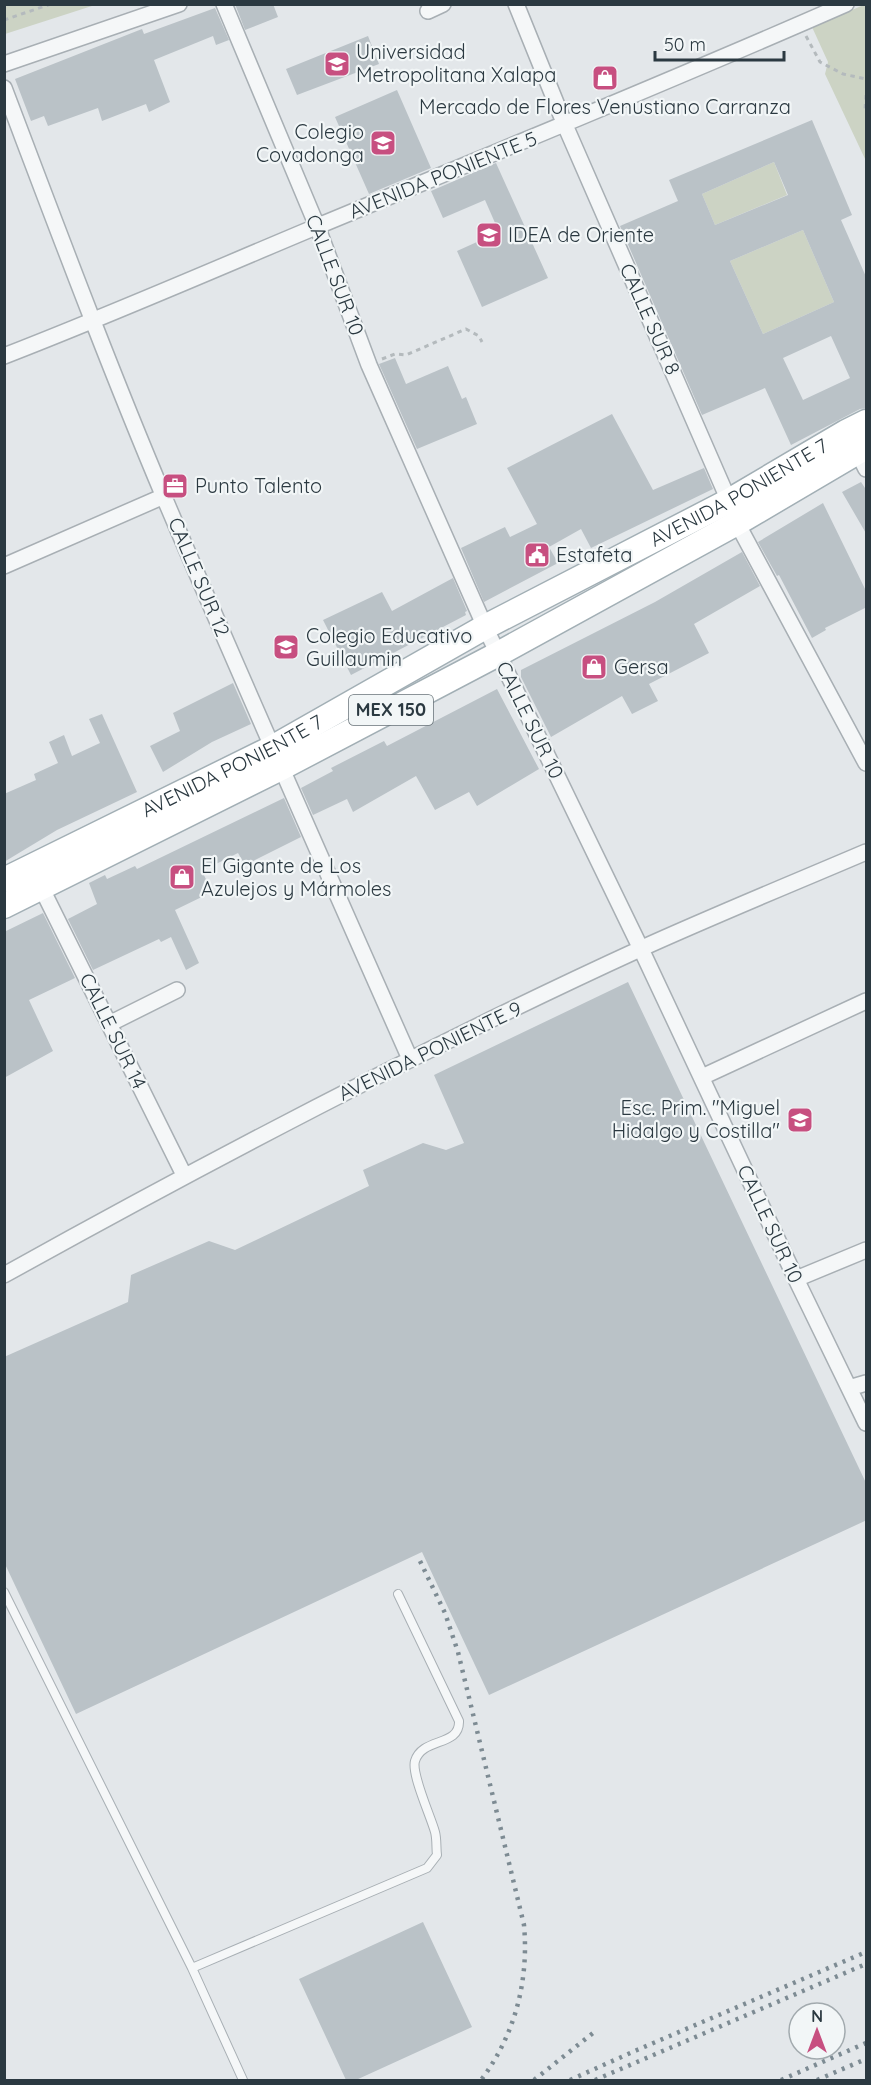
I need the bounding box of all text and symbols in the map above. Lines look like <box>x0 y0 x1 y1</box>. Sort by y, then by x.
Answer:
scale bar <box>655 24 784 62</box>
text: 50 m <box>664 33 706 56</box>
place label: Universidad Metropolitana Xalapa <box>356 39 556 87</box>
school or university icon: Universidad Metropolitana Xalapa <box>322 49 352 79</box>
shop icon: Mercado de Flores Venustiano Carranza <box>590 63 620 93</box>
place label: Mercado de Flores Venustiano Carranza <box>419 94 791 119</box>
place label: Colegio Covadonga <box>256 119 364 167</box>
street label: AVENIDA PONIENTE 5 <box>345 125 540 224</box>
school or university icon: Colegio Covadonga <box>368 128 398 158</box>
street label: CALLE SUR 10 <box>301 211 370 339</box>
school or university icon: IDEA de Oriente <box>474 220 504 250</box>
place label: IDEA de Oriente <box>508 222 654 247</box>
street label: CALLE SUR 8 <box>615 259 686 378</box>
street label: AVENIDA PONIENTE 7 <box>645 433 832 552</box>
office icon: Punto Talento <box>160 471 190 501</box>
place label: Punto Talento <box>195 473 322 498</box>
street label: CALLE SUR 12 <box>163 513 236 640</box>
public building icon: Estafeta <box>522 540 552 570</box>
place label: Estafeta <box>556 542 632 567</box>
place label: Colegio Educativo Guillaumin <box>306 623 472 671</box>
school or university icon: Colegio Educativo Guillaumin <box>271 632 301 662</box>
shop icon: Gersa <box>579 652 609 682</box>
place label: Gersa <box>614 654 669 679</box>
street label: CALLE SUR 10 <box>491 657 570 783</box>
road number: MEX 150 <box>349 695 433 725</box>
street label: AVENIDA PONIENTE 7 <box>137 709 327 822</box>
place label: El Gigante de Los Azulejos y Mármoles <box>201 853 392 901</box>
shop icon: El Gigante de Los Azulejos y Mármoles <box>167 862 197 892</box>
street label: CALLE SUR 14 <box>75 969 152 1093</box>
street label: AVENIDA PONIENTE 9 <box>334 995 525 1106</box>
place label: Esc. Prim. "Miguel Hidalgo y Costilla" <box>612 1095 780 1143</box>
school or university icon: Esc. Prim. "Miguel Hidalgo y Costilla" <box>785 1105 815 1135</box>
street label: CALLE SUR 10 <box>732 1161 809 1287</box>
north arrow <box>787 2001 847 2061</box>
text: N <box>811 2006 823 2026</box>

